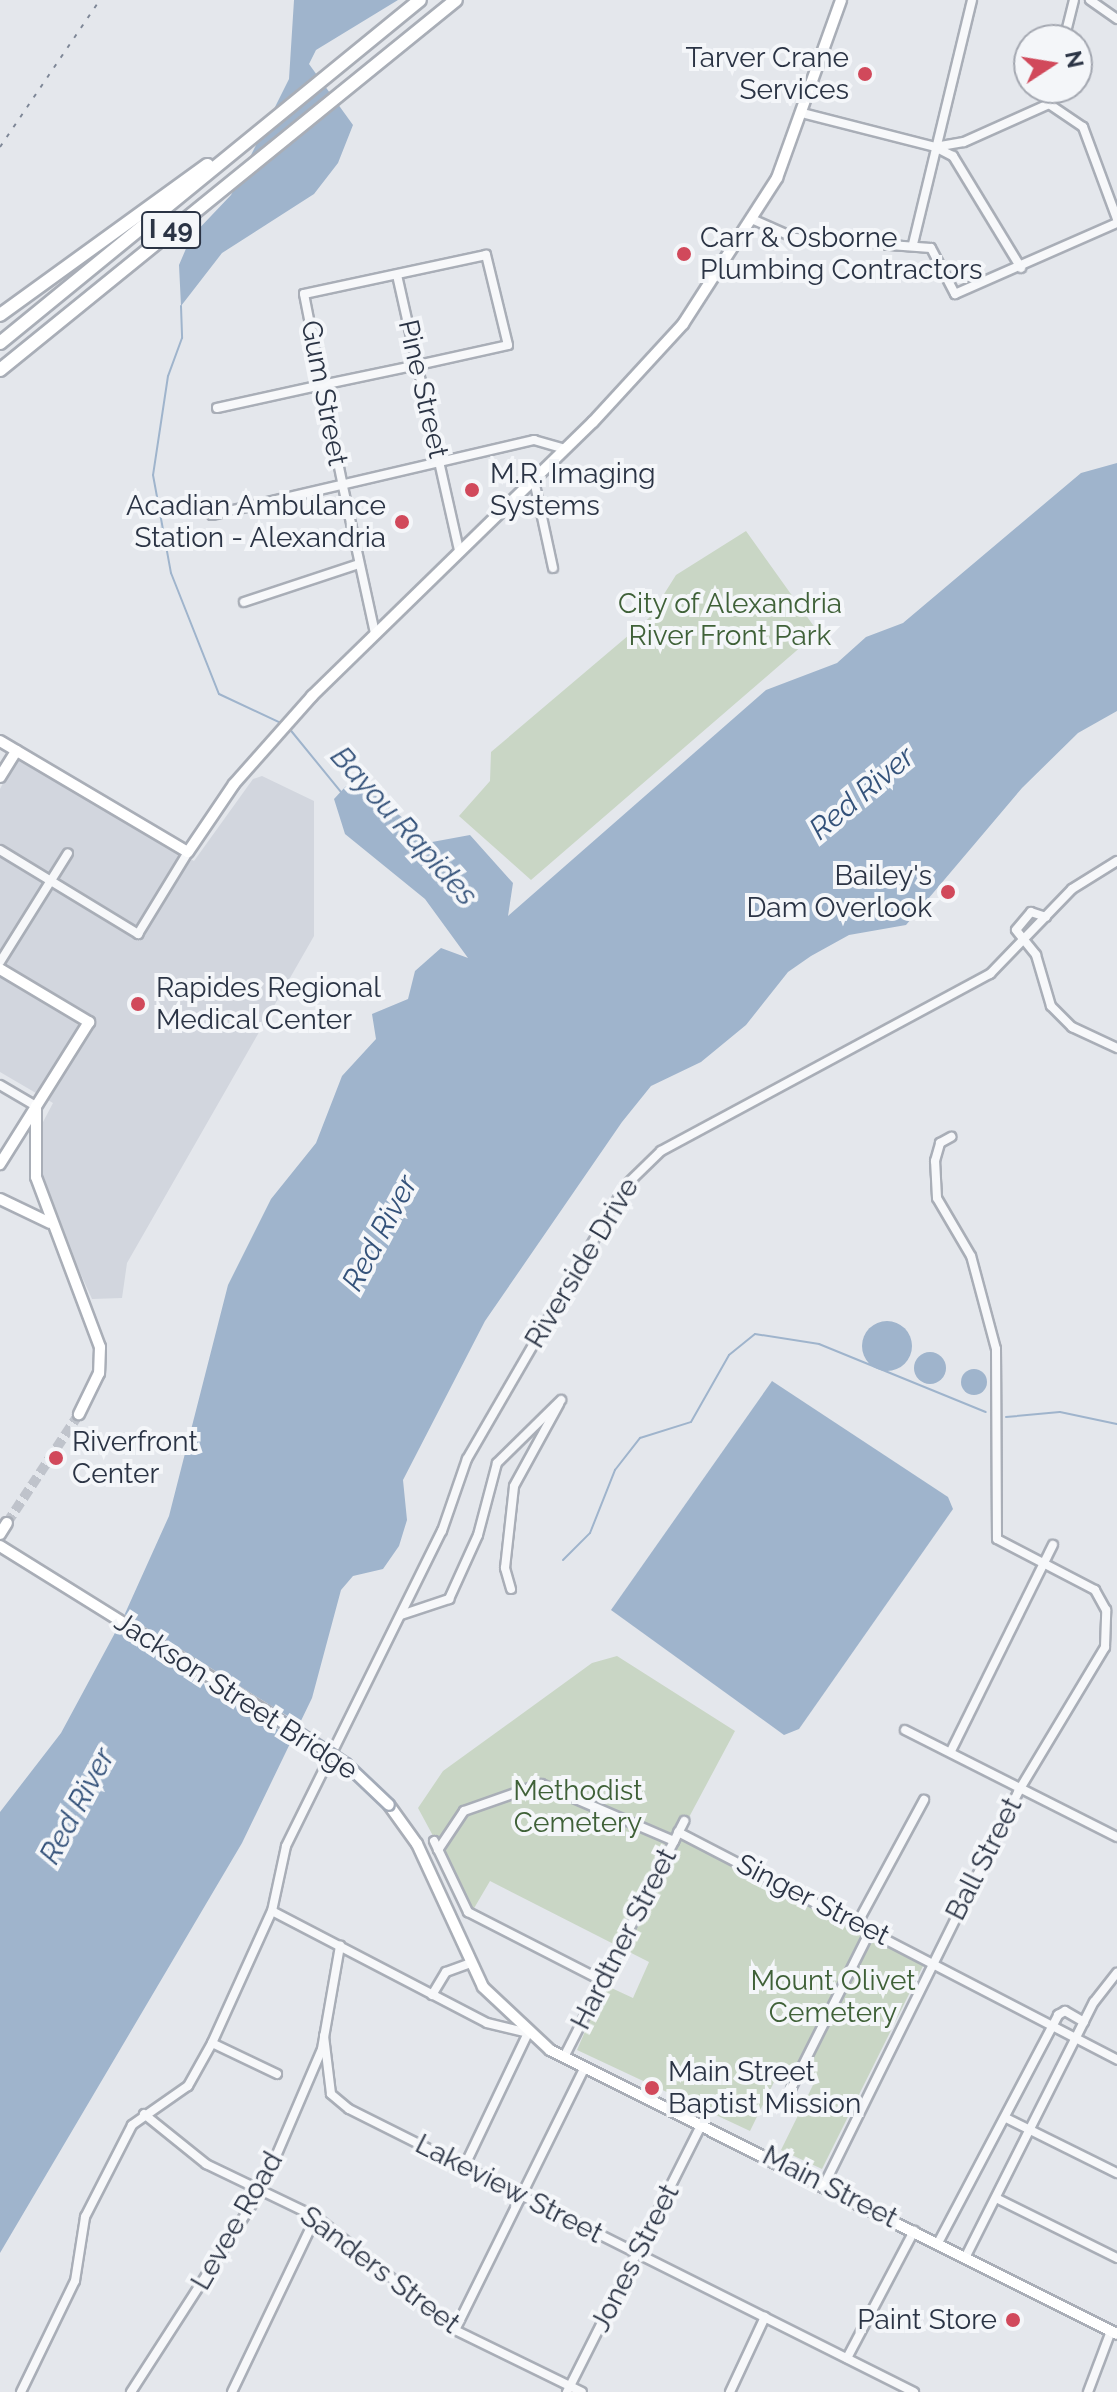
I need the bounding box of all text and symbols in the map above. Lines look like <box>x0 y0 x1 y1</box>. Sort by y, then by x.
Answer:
north arrow <box>1013 24 1093 104</box>
place label: Tarver Crane Services <box>685 41 849 107</box>
text: N <box>1060 49 1089 70</box>
marker: Tarver Crane Services <box>856 65 874 83</box>
road number: I 49 <box>141 208 201 252</box>
place label: Carr & Osborne Plumbing Contractors <box>700 221 983 287</box>
marker: Carr & Osborne Plumbing Contractors <box>675 245 693 263</box>
street label: Pine Street <box>391 317 455 461</box>
street label: Gum Street <box>293 318 355 468</box>
place label: M.R. Imaging Systems <box>490 457 656 523</box>
marker: M.R. Imaging Systems <box>461 479 483 501</box>
place label: Acadian Ambulance Station - Alexandria <box>125 489 386 555</box>
marker: Acadian Ambulance Station - Alexandria <box>393 513 411 531</box>
park label: City of Alexandria River Front Park <box>617 587 843 653</box>
water label: Bayou Rapides <box>323 739 485 913</box>
water label: Red River <box>802 739 922 847</box>
place label: Bailey's Dam Overlook <box>746 859 932 925</box>
marker: Bailey's Dam Overlook <box>939 883 957 901</box>
place label: Rapides Regional Medical Center <box>156 971 381 1037</box>
marker: Rapides Regional Medical Center <box>127 993 149 1015</box>
water label: Red River <box>335 1169 425 1297</box>
street label: Riverside Drive <box>518 1172 646 1354</box>
place label: Riverfront Center <box>72 1425 198 1491</box>
marker: Riverfront Center <box>47 1449 65 1467</box>
street label: Jackson Street Bridge <box>108 1605 364 1787</box>
water label: Red River <box>32 1742 122 1870</box>
park label: Methodist Cemetery <box>513 1774 643 1840</box>
street label: Ball Street <box>939 1792 1029 1926</box>
street label: Hardtner Street <box>564 1843 684 2035</box>
street label: Singer Street <box>731 1847 895 1953</box>
park label: Mount Olivet Cemetery <box>750 1964 916 2030</box>
place label: Main Street Baptist Mission <box>668 2055 861 2121</box>
marker: Main Street Baptist Mission <box>643 2079 661 2097</box>
street label: Lakeview Street <box>409 2127 609 2251</box>
street label: Main Street <box>757 2139 903 2235</box>
street label: Levee Road <box>184 2146 290 2296</box>
street label: Jones Street <box>583 2179 687 2337</box>
street label: Sanders Street <box>294 2199 466 2341</box>
place label: Paint Store <box>857 2303 997 2337</box>
marker: Paint Store <box>1004 2311 1022 2329</box>

